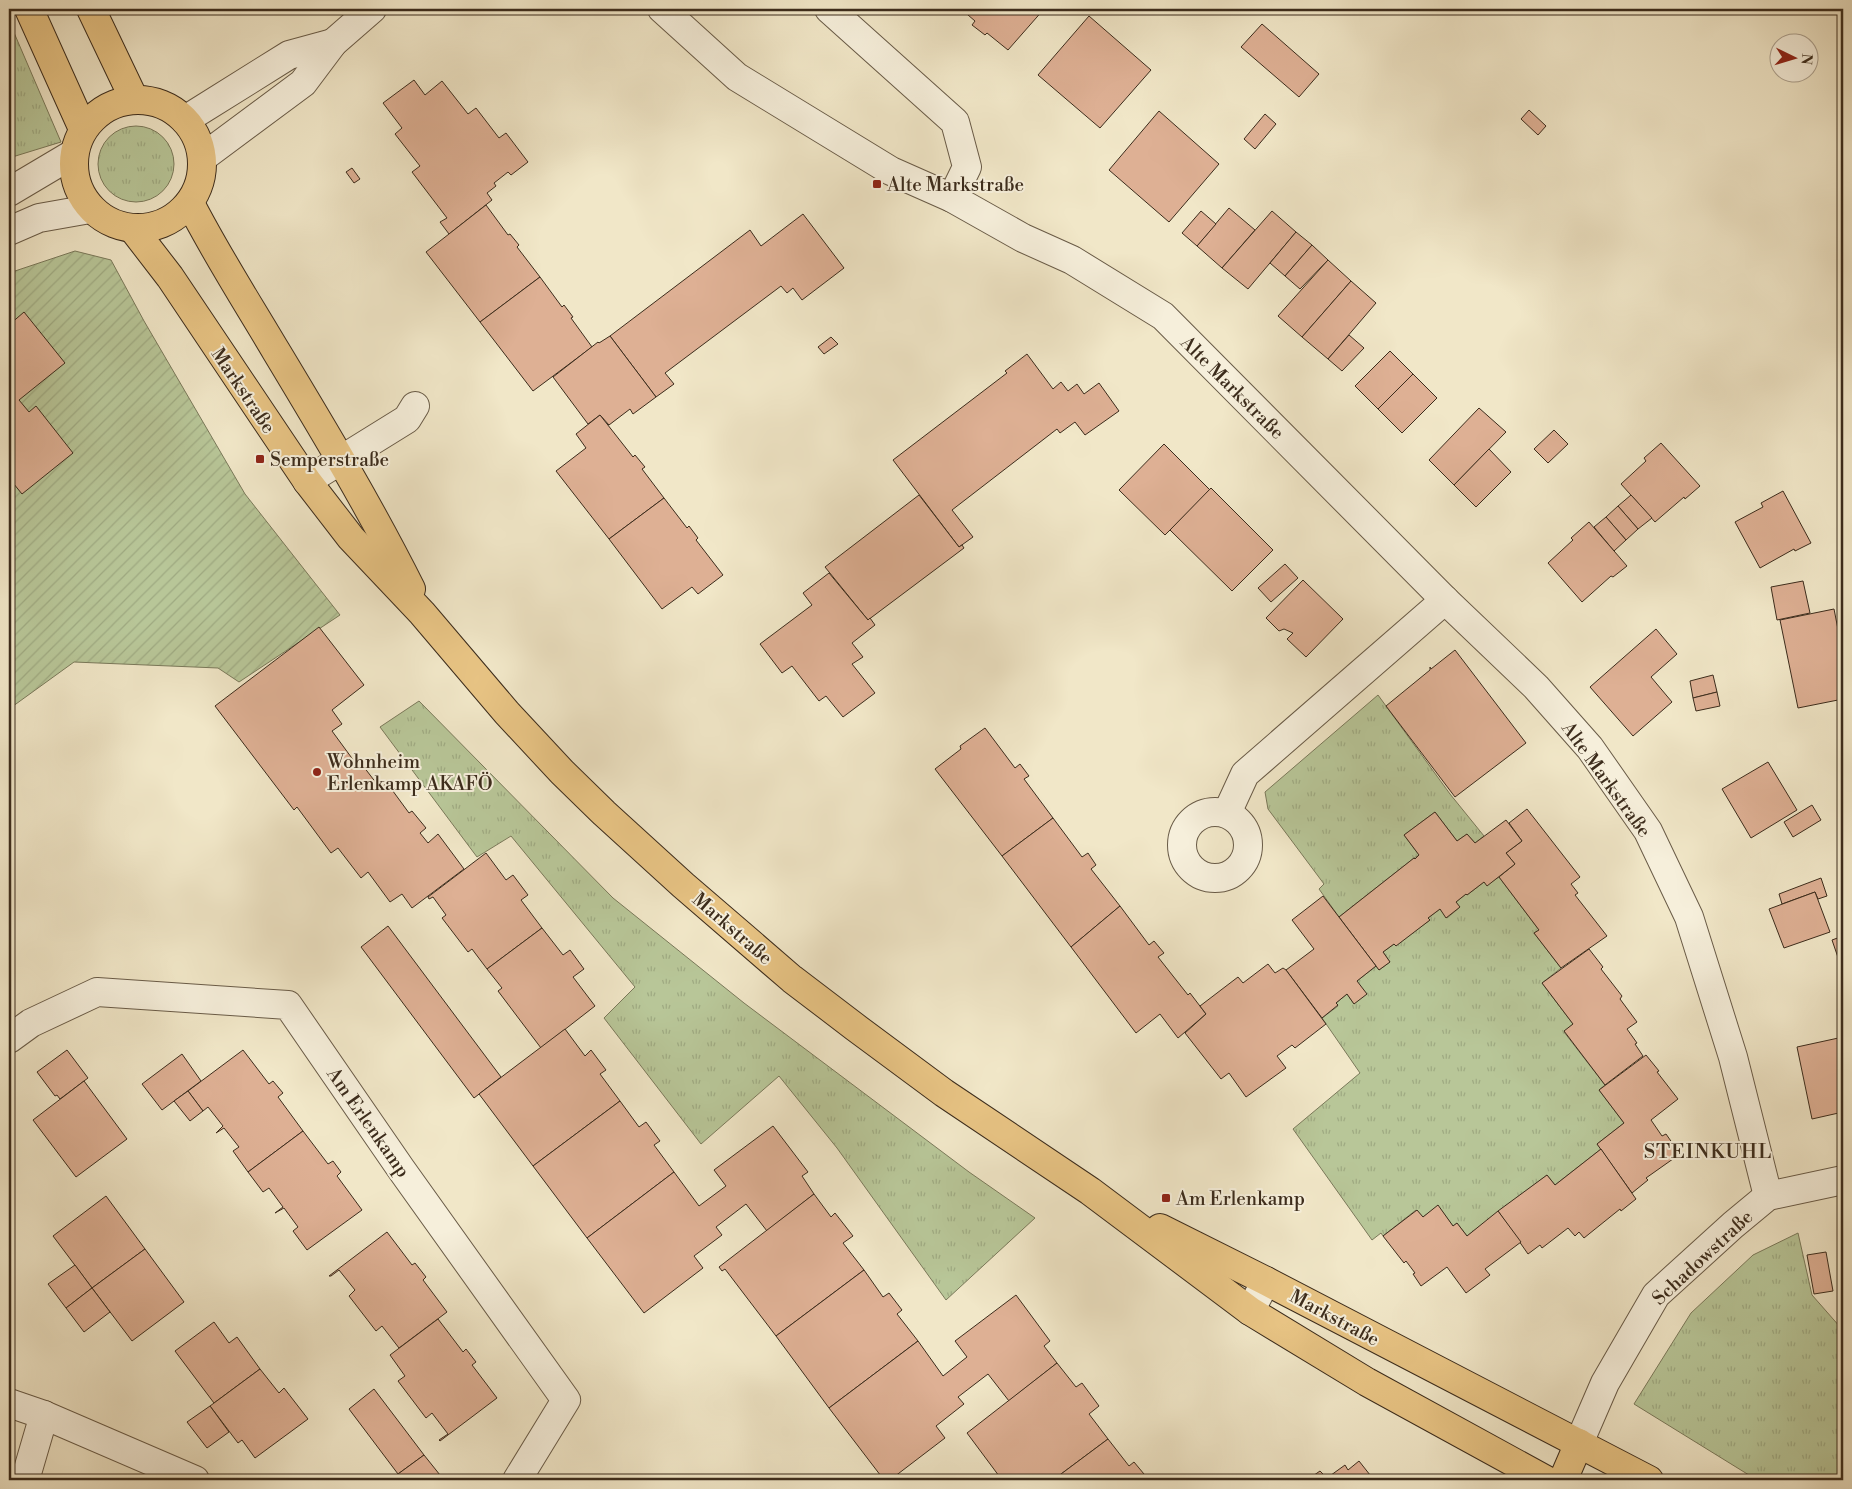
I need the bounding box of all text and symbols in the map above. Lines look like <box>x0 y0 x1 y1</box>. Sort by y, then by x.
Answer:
north arrow <box>1770 32 1820 82</box>
text: N <box>1797 53 1815 65</box>
place label: Alte Markstraße <box>886 173 1024 197</box>
marker: Alte Markstraße <box>871 178 883 190</box>
street label: Alte Markstraße <box>1175 330 1289 445</box>
street label: Markstraße <box>206 343 281 438</box>
place label: Semperstraße <box>270 448 389 472</box>
marker: Semperstraße <box>254 453 266 465</box>
street label: Alte Markstraße <box>1556 716 1656 842</box>
place label: Wohnheim Erlenkamp AKAFÖ <box>326 750 493 796</box>
marker: Wohnheim Erlenkamp AKAFÖ <box>311 766 323 778</box>
street label: Markstraße <box>687 887 777 970</box>
street label: Am Erlenkamp <box>321 1062 415 1182</box>
district label: STEINKUHL <box>1644 1140 1772 1165</box>
place label: Am Erlenkamp <box>1175 1187 1305 1211</box>
marker: Am Erlenkamp <box>1160 1192 1172 1204</box>
street label: Schadowstraße <box>1647 1205 1758 1310</box>
street label: Markstraße <box>1286 1284 1384 1352</box>

